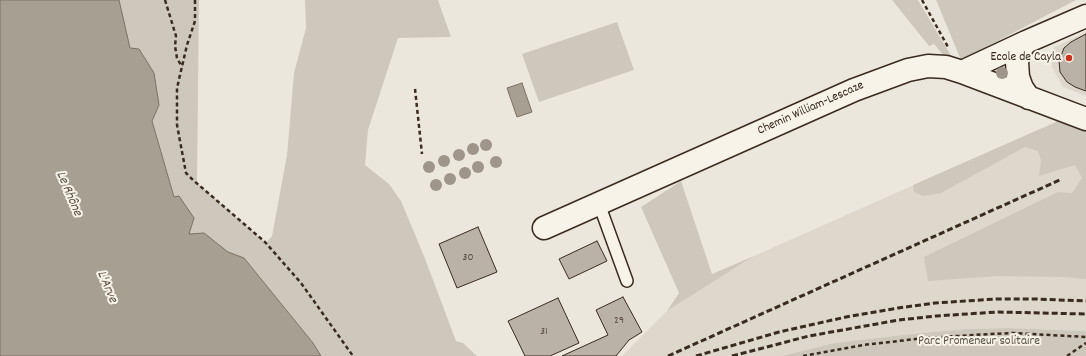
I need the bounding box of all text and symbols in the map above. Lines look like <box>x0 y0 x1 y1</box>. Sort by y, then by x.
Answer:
place label: Ecole de Cayla <box>991 50 1061 66</box>
marker: Ecole de Cayla <box>1064 53 1074 63</box>
street label: Chemin William-Lescaze <box>755 79 867 139</box>
water label: Le Rhône <box>51 169 85 219</box>
house number: 30 <box>463 251 473 265</box>
water label: L'Arve <box>92 268 120 306</box>
house number: 29 <box>614 314 624 328</box>
house number: 31 <box>540 325 548 339</box>
park label: Parc Promeneur solitaire <box>918 334 1040 350</box>

